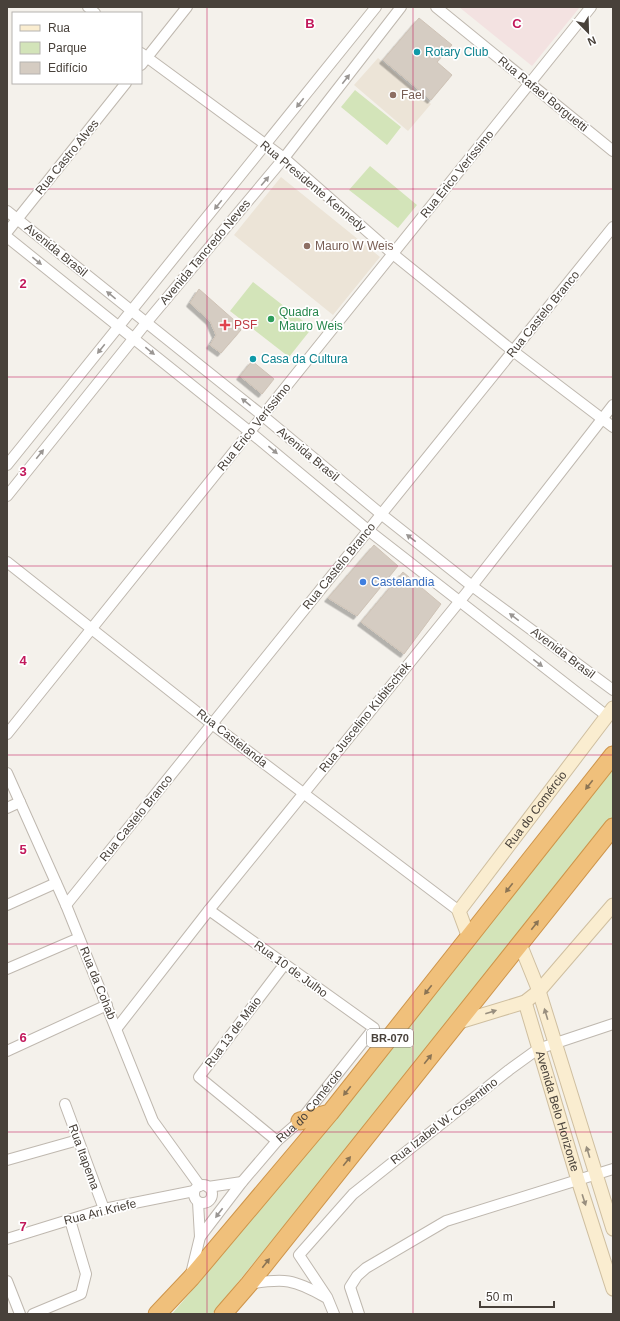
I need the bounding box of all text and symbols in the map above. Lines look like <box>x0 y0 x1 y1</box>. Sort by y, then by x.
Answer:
legend <box>12 12 142 84</box>
north arrow <box>568 12 608 52</box>
text: B <box>305 16 315 31</box>
text: C <box>512 16 522 31</box>
text: Rua <box>48 21 70 35</box>
text: N <box>586 34 598 48</box>
text: Parque <box>48 41 87 55</box>
place label: Rotary Club <box>425 45 489 59</box>
marker: Rotary Club <box>412 47 422 57</box>
street label: Rua Rafael Borguetti <box>495 54 591 134</box>
text: Edifício <box>48 61 88 75</box>
one-way arrow <box>341 73 350 84</box>
place label: Fael <box>401 88 424 102</box>
marker: Fael <box>388 90 398 100</box>
one-way arrow <box>295 98 304 109</box>
street label: Rua Castro Alves <box>32 117 102 197</box>
street label: Rua Erico Veríssimo <box>417 127 497 221</box>
street label: Rua Presidente Kennedy <box>257 138 369 234</box>
one-way arrow <box>261 176 270 186</box>
street label: Avenida Tancredo Neves <box>157 197 253 307</box>
one-way arrow <box>214 199 222 210</box>
street label: Avenida Brasil <box>22 220 90 280</box>
place label: Mauro W Weis <box>315 239 393 253</box>
marker: Mauro W Weis <box>302 241 312 251</box>
one-way arrow <box>32 257 43 266</box>
street label: Rua Castelo Branco <box>504 268 582 360</box>
text: 2 <box>19 276 27 291</box>
one-way arrow <box>106 290 117 299</box>
place label: Quadra Mauro Weis <box>279 305 343 333</box>
marker: Quadra Mauro Weis <box>266 314 276 324</box>
place label: PSF <box>234 318 257 332</box>
marker: PSF <box>219 319 231 331</box>
one-way arrow <box>96 343 105 354</box>
one-way arrow <box>144 347 155 356</box>
place label: Casa da Cultura <box>261 352 348 366</box>
marker: Casa da Cultura <box>248 354 258 364</box>
street label: Rua Erico Veríssimo <box>214 380 294 474</box>
one-way arrow <box>240 398 251 407</box>
street label: Avenida Brasil <box>274 424 342 484</box>
one-way arrow <box>267 446 278 455</box>
one-way arrow <box>36 449 45 460</box>
text: 3 <box>19 464 27 479</box>
street label: Rua Castelo Branco <box>300 520 378 612</box>
one-way arrow <box>406 534 417 542</box>
place label: Castelandia <box>371 575 435 589</box>
marker: Castelandia <box>358 577 368 587</box>
one-way arrow <box>509 613 520 621</box>
street label: Avenida Brasil <box>528 624 598 682</box>
text: 4 <box>19 653 27 668</box>
street label: Rua Juscelino Kubitschek <box>316 658 414 775</box>
one-way arrow <box>533 658 544 667</box>
street label: Rua Castelanda <box>194 706 270 770</box>
street label: Rua do Comércio <box>502 768 570 851</box>
street label: Rua Castelo Branco <box>97 772 175 864</box>
one-way arrow <box>585 780 593 791</box>
text: 5 <box>19 842 27 857</box>
one-way arrow <box>504 882 513 893</box>
one-way arrow <box>531 919 540 930</box>
street label: Rua 10 de Julho <box>252 938 331 1001</box>
street label: Rua da Cohab <box>77 945 119 1022</box>
one-way arrow <box>424 984 432 995</box>
street label: Rua 13 de Maio <box>202 994 264 1070</box>
one-way arrow <box>543 1008 549 1020</box>
one-way arrow <box>485 1009 497 1015</box>
road number: BR-070 <box>367 1029 413 1047</box>
text: 6 <box>19 1030 27 1045</box>
street label: Avenida Belo Horizonte <box>533 1049 582 1174</box>
one-way arrow <box>423 1054 432 1065</box>
street label: Rua do Comércio <box>273 1066 346 1146</box>
street label: Rua Izabel W. Cosentino <box>388 1075 501 1167</box>
one-way arrow <box>343 1086 352 1097</box>
street label: Rua Itapema <box>66 1122 102 1192</box>
one-way arrow <box>585 1146 591 1158</box>
one-way arrow <box>342 1155 351 1166</box>
one-way arrow <box>581 1194 587 1206</box>
street label: Rua Ari Kriefe <box>62 1196 138 1228</box>
one-way arrow <box>215 1208 223 1218</box>
text: 7 <box>19 1219 27 1234</box>
one-way arrow <box>261 1257 270 1268</box>
scale bar <box>480 1283 554 1309</box>
text: 50 m <box>486 1290 513 1304</box>

